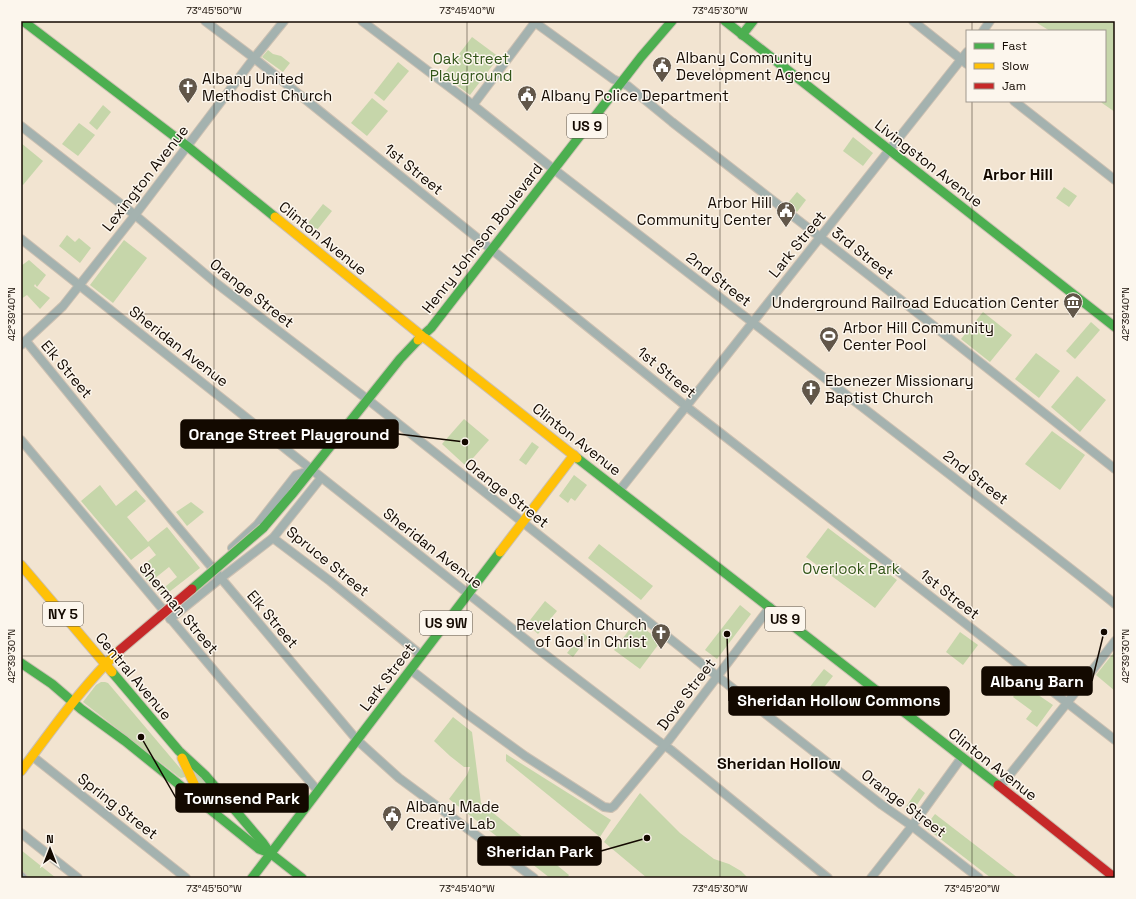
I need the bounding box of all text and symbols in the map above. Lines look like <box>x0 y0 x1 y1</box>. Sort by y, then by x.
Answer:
text: 73°45'50"W <box>186 4 242 17</box>
text: 73°45'40"W <box>439 4 495 17</box>
text: 73°45'30"W <box>692 4 748 17</box>
legend <box>966 30 1106 102</box>
text: Fast <box>1002 38 1027 54</box>
place label: Albany Community Development Agency <box>676 48 830 84</box>
park label: Oak Street Playground <box>430 49 512 85</box>
public building icon: Albany Community Development Agency <box>651 55 673 83</box>
text: Slow <box>1002 58 1029 74</box>
place label: Albany United Methodist Church <box>202 69 332 105</box>
church icon: Albany United Methodist Church <box>177 76 199 104</box>
text: Jam <box>1002 78 1026 94</box>
public building icon: Albany Police Department <box>516 84 538 112</box>
place label: Albany Police Department <box>541 86 729 105</box>
road number: US 9 <box>567 114 607 138</box>
street label: Livingston Avenue <box>871 115 987 211</box>
street label: Lexington Avenue <box>98 121 192 235</box>
street label: 1st Street <box>381 139 447 199</box>
street label: Henry Johnson Boulevard <box>418 159 546 317</box>
district label: Arbor Hill <box>983 164 1053 185</box>
place label: Arbor Hill Community Center <box>637 193 772 229</box>
street label: Clinton Avenue <box>275 197 371 279</box>
public building icon: Arbor Hill Community Center <box>775 200 797 228</box>
street label: Lark Street <box>764 207 830 281</box>
street label: 3rd Street <box>828 223 898 283</box>
street label: 2nd Street <box>683 248 755 310</box>
street label: Orange Street <box>206 254 298 332</box>
text: 42°39'40"N <box>5 287 18 341</box>
text: 42°39'40"N <box>1119 287 1132 341</box>
museum icon: Underground Railroad Education Center <box>1062 291 1084 319</box>
place label: Underground Railroad Education Center <box>772 293 1059 312</box>
street label: Sheridan Avenue <box>126 301 233 391</box>
place label: Arbor Hill Community Center Pool <box>843 318 994 354</box>
sports icon: Arbor Hill Community Center Pool <box>818 325 840 353</box>
street label: Elk Street <box>37 336 97 402</box>
street label: 1st Street <box>634 342 700 402</box>
place label: Ebenezer Missionary Baptist Church <box>825 371 974 407</box>
church icon: Ebenezer Missionary Baptist Church <box>800 378 822 406</box>
street label: Clinton Avenue <box>529 398 625 480</box>
callout: Orange Street Playground <box>181 420 398 448</box>
text: Orange Street Playground <box>189 424 389 445</box>
street label: 2nd Street <box>940 446 1012 508</box>
street label: Orange Street <box>461 454 553 532</box>
street label: Sheridan Avenue <box>380 503 487 593</box>
street label: Spruce Street <box>283 522 373 600</box>
street label: Sherman Street <box>135 558 223 658</box>
park label: Overlook Park <box>802 559 900 578</box>
street label: 1st Street <box>916 565 984 623</box>
street label: Elk Street <box>243 586 303 652</box>
road number: NY 5 <box>43 602 83 626</box>
road number: US 9 <box>765 607 805 631</box>
road number: US 9W <box>420 611 472 635</box>
place label: Revelation Church of God in Christ <box>516 615 647 651</box>
church icon: Revelation Church of God in Christ <box>650 622 672 650</box>
street label: Central Avenue <box>92 628 176 724</box>
text: 42°39'30"N <box>5 629 18 683</box>
text: 42°39'30"N <box>1119 629 1132 683</box>
street label: Lark Street <box>355 639 419 715</box>
street label: Dove Street <box>653 654 719 734</box>
callout: Albany Barn <box>982 667 1092 695</box>
text: Albany Barn <box>990 671 1084 692</box>
callout: Sheridan Hollow Commons <box>729 687 949 715</box>
text: Sheridan Hollow Commons <box>737 690 941 711</box>
street label: Clinton Avenue <box>945 723 1041 805</box>
district label: Sheridan Hollow <box>717 753 841 774</box>
street label: Orange Street <box>858 765 950 841</box>
street label: Spring Street <box>74 769 162 843</box>
callout: Townsend Park <box>176 784 308 812</box>
text: Townsend Park <box>184 788 300 809</box>
place label: Albany Made Creative Lab <box>406 797 500 833</box>
public building icon: Albany Made Creative Lab <box>381 804 403 832</box>
north arrow <box>30 829 70 869</box>
text: N <box>46 832 54 846</box>
callout: Sheridan Park <box>478 837 601 865</box>
text: Sheridan Park <box>487 841 593 862</box>
text: 73°45'50"W <box>186 882 242 895</box>
text: 73°45'40"W <box>439 882 495 895</box>
text: 73°45'30"W <box>692 882 748 895</box>
text: 73°45'20"W <box>944 882 1000 895</box>

